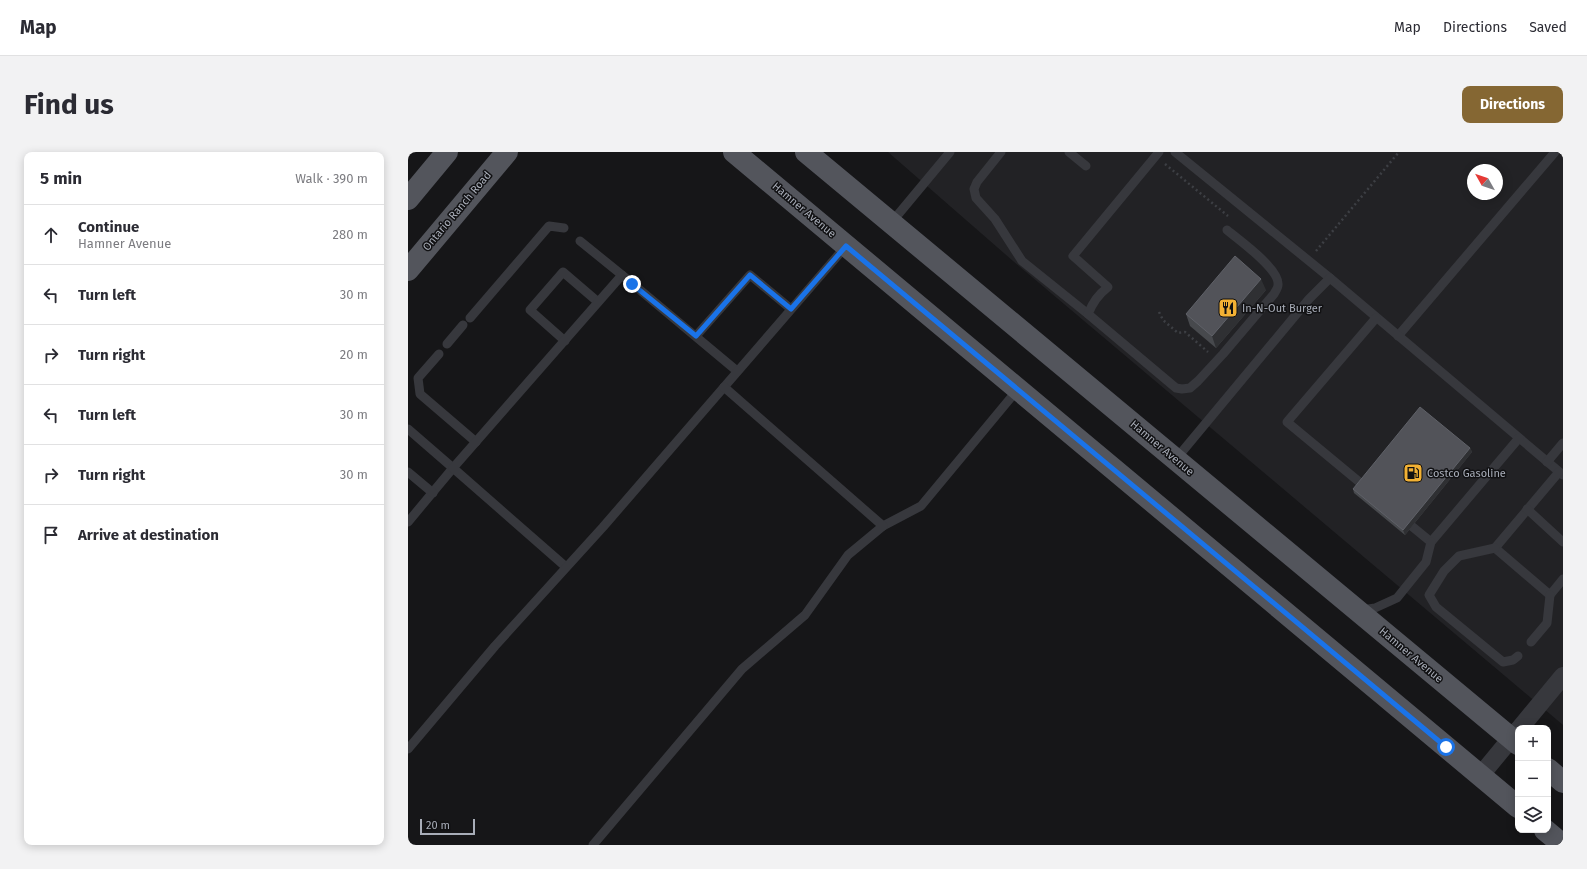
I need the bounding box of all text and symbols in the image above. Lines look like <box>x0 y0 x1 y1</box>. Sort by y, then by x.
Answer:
text: Map <box>20 16 57 39</box>
text: Map <box>1394 19 1421 36</box>
text: Directions <box>1443 19 1507 36</box>
text: Saved <box>1529 19 1567 36</box>
button: Directions <box>1462 86 1563 123</box>
text: Find us <box>24 88 114 121</box>
north arrow <box>1467 164 1503 200</box>
text: 5 min <box>40 168 82 189</box>
street label: Ontario Ranch Road <box>420 169 494 253</box>
text: Walk · 390 m <box>295 171 368 186</box>
street label: Hamner Avenue <box>770 180 838 240</box>
text: Continue <box>78 218 139 236</box>
icon: ahead <box>40 224 62 246</box>
text: 280 m <box>333 227 368 242</box>
text: Hamner Avenue <box>78 236 171 251</box>
route end <box>623 275 641 293</box>
icon: left <box>40 284 62 306</box>
text: Turn left <box>78 286 136 304</box>
text: 30 m <box>340 287 368 302</box>
restaurant icon: In-N-Out Burger <box>1217 297 1239 319</box>
place label: In-N-Out Burger <box>1242 302 1323 315</box>
icon: right <box>40 344 62 366</box>
text: Turn right <box>78 346 145 364</box>
text: 20 m <box>340 347 368 362</box>
icon: left <box>40 404 62 426</box>
text: Turn left <box>78 406 136 424</box>
text: 30 m <box>340 407 368 422</box>
street label: Hamner Avenue <box>1128 418 1196 478</box>
fuel station icon: Costco Gasoline <box>1402 462 1424 484</box>
icon: right <box>40 464 62 486</box>
text: Turn right <box>78 466 145 484</box>
text: 30 m <box>340 467 368 482</box>
place label: Costco Gasoline <box>1427 467 1506 480</box>
icon: arrive <box>40 524 62 546</box>
text: Arrive at destination <box>78 526 219 544</box>
street label: Hamner Avenue <box>1377 625 1445 685</box>
map controls <box>1515 725 1551 833</box>
button: + <box>1515 725 1551 761</box>
route start <box>1437 738 1455 756</box>
button: − <box>1515 761 1551 797</box>
button: layers <box>1515 797 1551 833</box>
scale bar <box>420 817 475 836</box>
text: 20 m <box>426 819 450 832</box>

